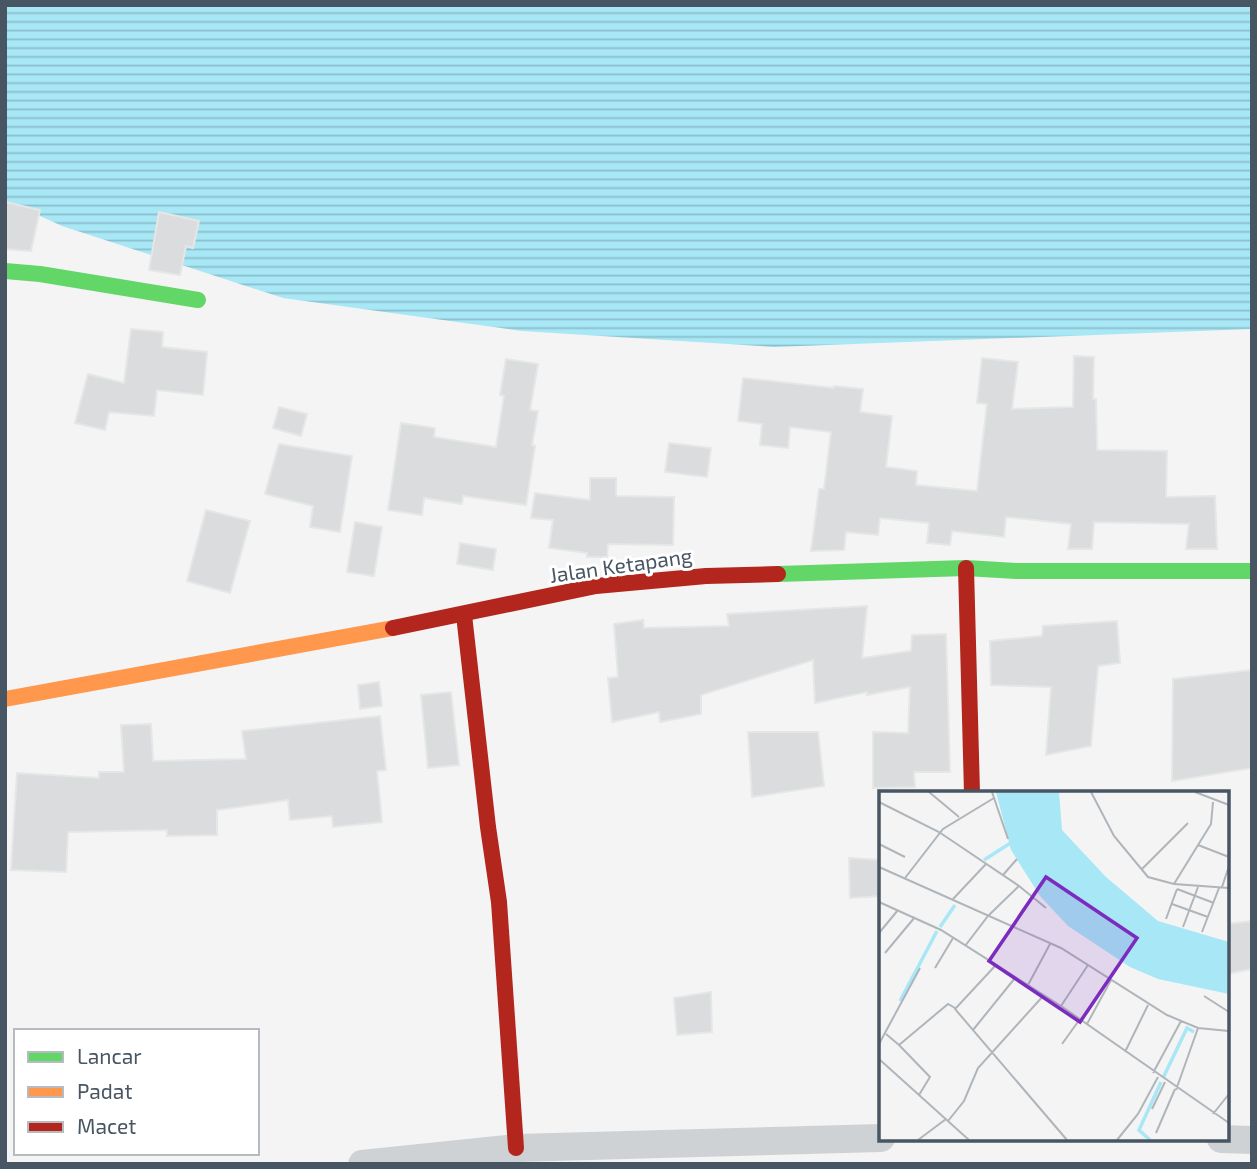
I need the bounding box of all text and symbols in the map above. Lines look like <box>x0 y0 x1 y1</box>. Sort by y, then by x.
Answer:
street label: Jalan Ketapang <box>548 542 694 587</box>
inset map <box>879 791 1229 1141</box>
legend <box>14 1029 259 1155</box>
text: Lancar <box>77 1043 142 1068</box>
text: Padat <box>77 1078 132 1103</box>
text: Macet <box>77 1113 136 1138</box>

